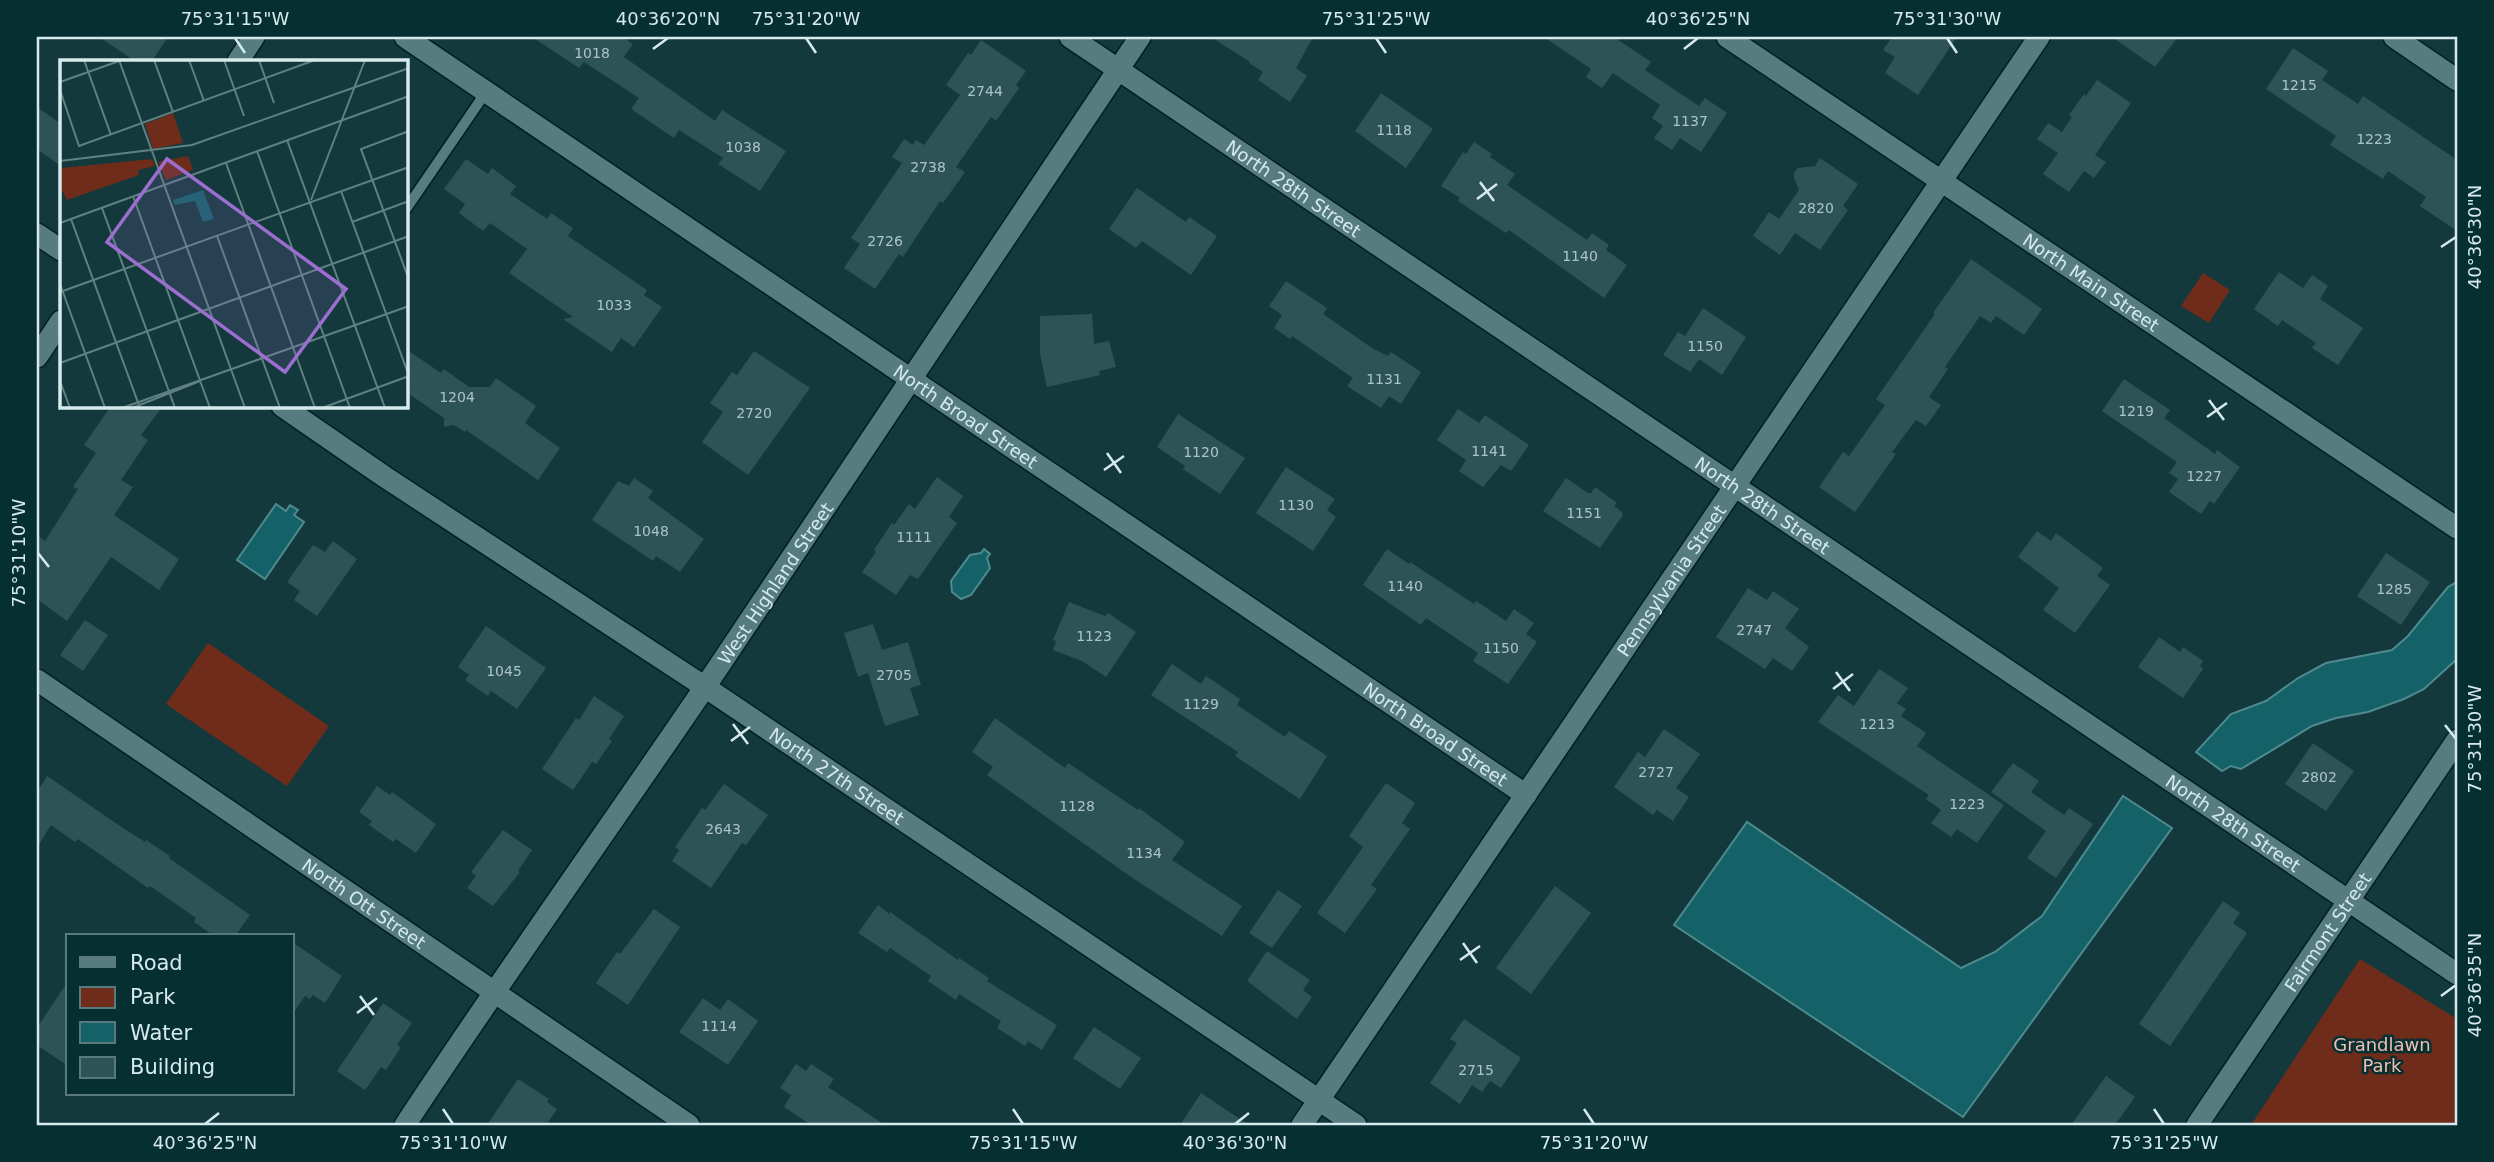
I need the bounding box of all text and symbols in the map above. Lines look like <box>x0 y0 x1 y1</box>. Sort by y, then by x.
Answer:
text: 75°31'15"W <box>181 8 290 29</box>
text: 40°36'20"N <box>616 8 720 29</box>
text: 75°31'20"W <box>752 8 861 29</box>
text: 75°31'25"W <box>1322 8 1431 29</box>
text: 40°36'25"N <box>1646 8 1750 29</box>
text: 75°31'30"W <box>1893 8 2002 29</box>
house number: 1018 <box>574 45 610 61</box>
inset map <box>60 60 408 408</box>
house number: 1215 <box>2281 77 2317 93</box>
house number: 2744 <box>967 83 1003 99</box>
house number: 1137 <box>1672 113 1708 129</box>
house number: 1118 <box>1376 122 1412 138</box>
house number: 1223 <box>2356 131 2392 147</box>
street label: North 28th Street <box>1222 135 1365 241</box>
house number: 1038 <box>725 139 761 155</box>
house number: 2738 <box>910 159 946 175</box>
text: 40°36'30"N <box>2464 185 2485 289</box>
house number: 2820 <box>1798 200 1834 216</box>
street label: North Main Street <box>2019 229 2163 335</box>
house number: 2726 <box>867 233 903 249</box>
house number: 1140 <box>1562 248 1598 264</box>
house number: 1033 <box>596 297 632 313</box>
house number: 1150 <box>1687 338 1723 354</box>
street label: North Broad Street <box>890 360 1042 472</box>
house number: 1131 <box>1366 371 1402 387</box>
house number: 1204 <box>439 389 475 405</box>
house number: 1219 <box>2118 403 2154 419</box>
house number: 2720 <box>736 405 772 421</box>
house number: 1141 <box>1471 443 1507 459</box>
house number: 1120 <box>1183 444 1219 460</box>
street label: North 28th Street <box>1691 452 1834 558</box>
house number: 1227 <box>2186 468 2222 484</box>
house number: 1130 <box>1278 497 1314 513</box>
text: 75°31'10"W <box>8 498 29 607</box>
street label: West Highland Street <box>713 498 837 668</box>
street label: Pennsylvania Street <box>1612 500 1730 660</box>
house number: 1151 <box>1566 505 1602 521</box>
house number: 1048 <box>633 523 669 539</box>
house number: 1111 <box>896 529 932 545</box>
house number: 1140 <box>1387 578 1423 594</box>
house number: 1285 <box>2376 581 2412 597</box>
house number: 2747 <box>1736 622 1772 638</box>
house number: 1123 <box>1076 628 1112 644</box>
house number: 1150 <box>1483 640 1519 656</box>
house number: 1045 <box>486 663 522 679</box>
house number: 2705 <box>876 667 912 683</box>
street label: North Broad Street <box>1359 678 1512 790</box>
text: 75°31'30"W <box>2464 684 2485 793</box>
house number: 1129 <box>1183 696 1219 712</box>
house number: 1213 <box>1859 716 1895 732</box>
street label: North 27th Street <box>766 723 908 829</box>
house number: 2727 <box>1638 764 1674 780</box>
house number: 2802 <box>2301 769 2337 785</box>
street label: North 28th Street <box>2162 770 2305 876</box>
house number: 1223 <box>1949 796 1985 812</box>
house number: 1128 <box>1059 798 1095 814</box>
house number: 2643 <box>705 821 741 837</box>
house number: 1134 <box>1126 845 1162 861</box>
street label: North Ott Street <box>298 854 430 953</box>
street label: Fairmont Street <box>2280 868 2375 996</box>
text: 40°36'35"N <box>2464 933 2485 1037</box>
legend <box>66 934 294 1096</box>
text: Road <box>130 951 183 975</box>
text: Park <box>130 985 176 1009</box>
house number: 1114 <box>701 1018 737 1034</box>
text: Water <box>130 1021 192 1045</box>
park label: Grandlawn Park <box>2333 1034 2431 1076</box>
text: Building <box>130 1055 215 1079</box>
house number: 2715 <box>1458 1062 1494 1078</box>
text: 40°36'25"N <box>153 1132 257 1153</box>
text: 75°31'10"W <box>399 1132 508 1153</box>
text: 75°31'15"W <box>969 1132 1078 1153</box>
text: 40°36'30"N <box>1183 1132 1287 1153</box>
text: 75°31'20"W <box>1540 1132 1649 1153</box>
text: 75°31'25"W <box>2110 1132 2219 1153</box>

